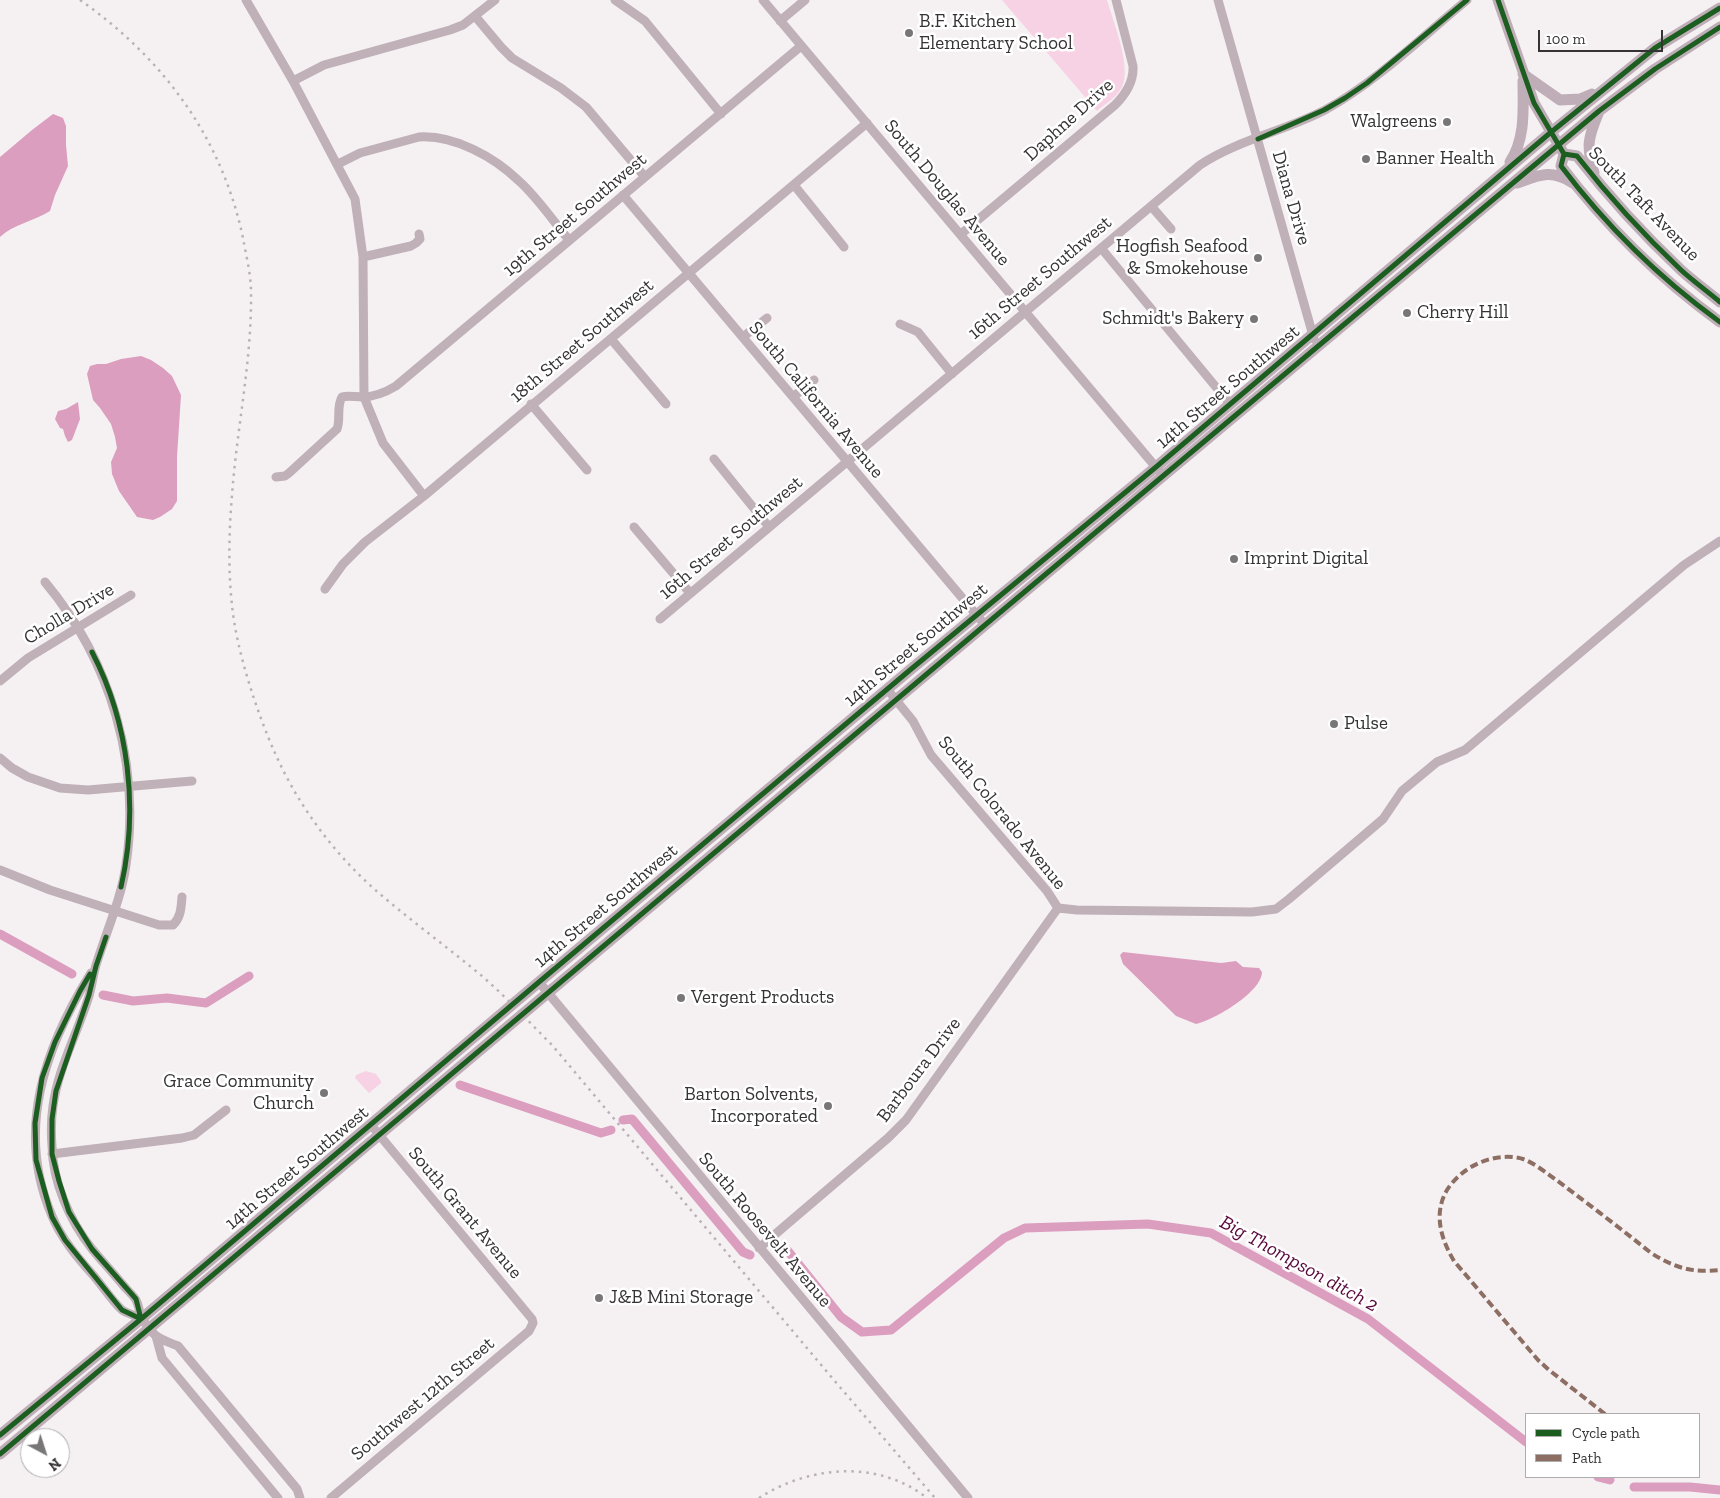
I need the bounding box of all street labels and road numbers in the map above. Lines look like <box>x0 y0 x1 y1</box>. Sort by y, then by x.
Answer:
street label: Daphne Drive <box>1020 74 1118 166</box>
street label: South Douglas Avenue <box>879 115 1015 271</box>
street label: South Taft Avenue <box>1584 142 1704 266</box>
street label: 19th Street Southwest <box>499 148 651 282</box>
street label: Diana Drive <box>1267 148 1315 248</box>
street label: 16th Street Southwest <box>964 211 1116 345</box>
street label: 18th Street Southwest <box>506 274 658 408</box>
street label: South California Avenue <box>744 317 888 483</box>
street label: 14th Street Southwest <box>1152 320 1304 454</box>
street label: 16th Street Southwest <box>655 471 807 605</box>
street label: Cholla Drive <box>20 578 118 650</box>
street label: 14th Street Southwest <box>840 578 992 712</box>
street label: South Colorado Avenue <box>933 732 1071 894</box>
street label: 14th Street Southwest <box>530 839 682 973</box>
street label: Barboura Drive <box>872 1013 966 1127</box>
street label: 14th Street Southwest <box>221 1101 373 1235</box>
street label: South Grant Avenue <box>403 1142 527 1284</box>
street label: South Roosevelt Avenue <box>693 1148 837 1312</box>
street label: Southwest 12th Street <box>347 1332 499 1466</box>

